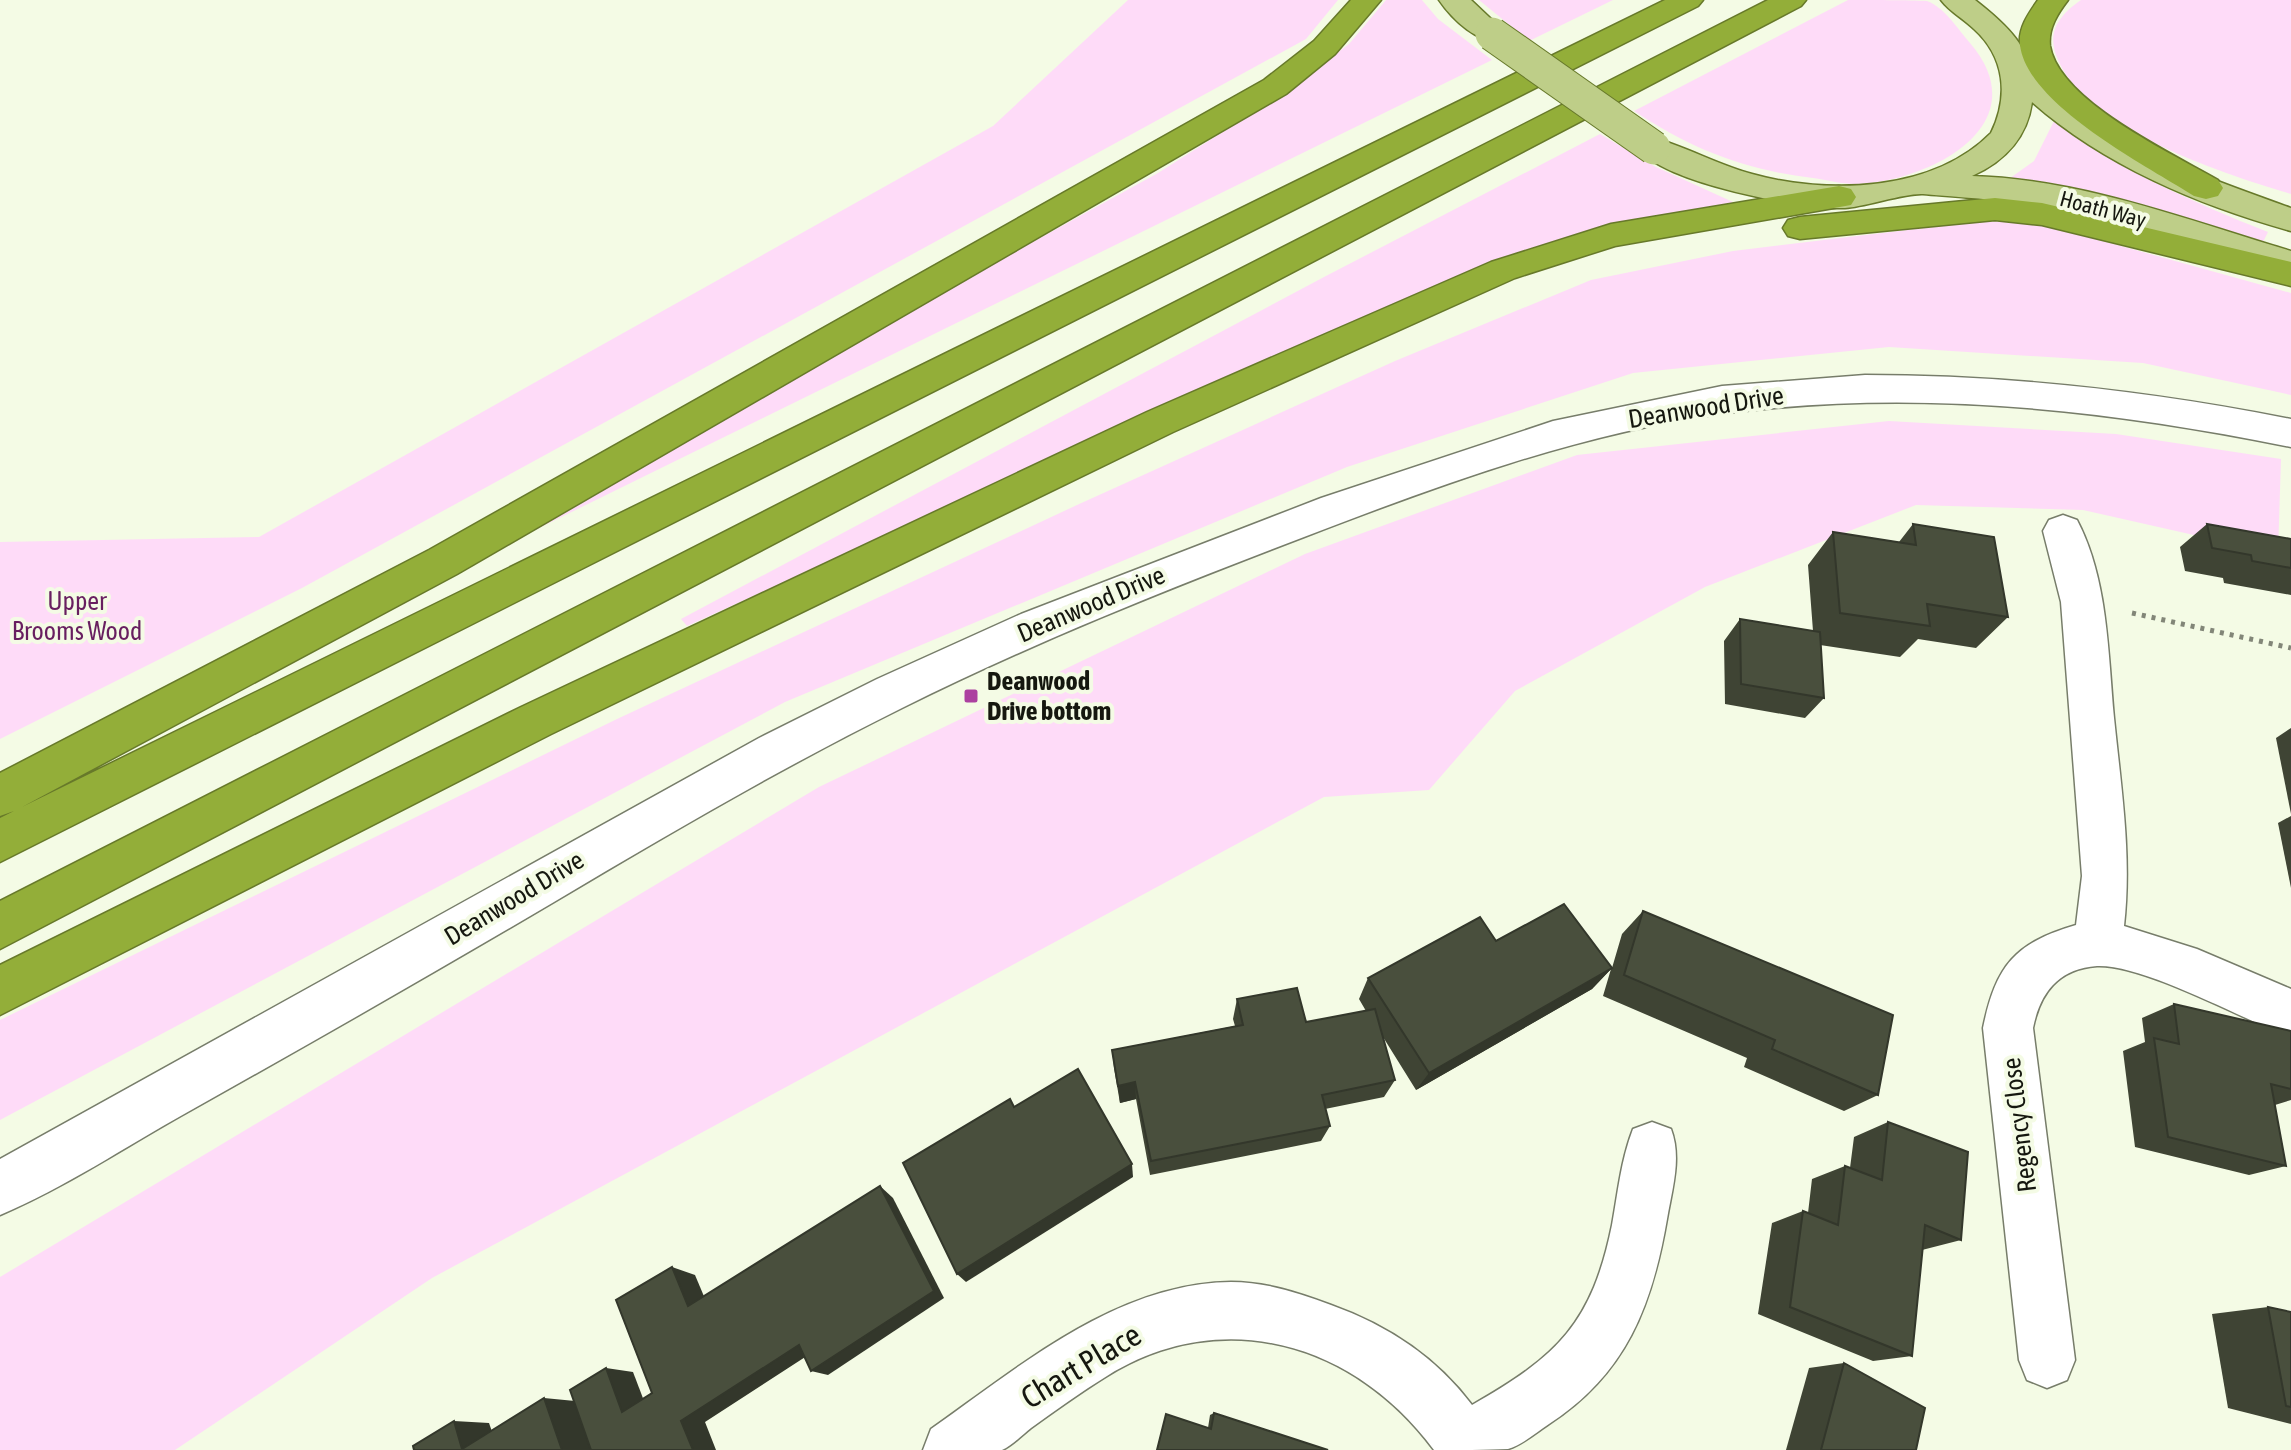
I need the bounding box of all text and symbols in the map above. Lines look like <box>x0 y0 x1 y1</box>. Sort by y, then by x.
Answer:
street label: Hoath Way <box>2057 185 2149 233</box>
street label: Deanwood Drive <box>1626 380 1786 434</box>
street label: Deanwood Drive <box>1013 559 1169 649</box>
park label: Upper Brooms Wood <box>12 586 142 646</box>
place label: Deanwood Drive bottom <box>987 666 1111 726</box>
marker: Deanwood Drive bottom <box>962 687 980 705</box>
street label: Deanwood Drive <box>439 845 589 951</box>
street label: Regency Close <box>1996 1056 2042 1194</box>
street label: Chart Place <box>1014 1315 1147 1416</box>

